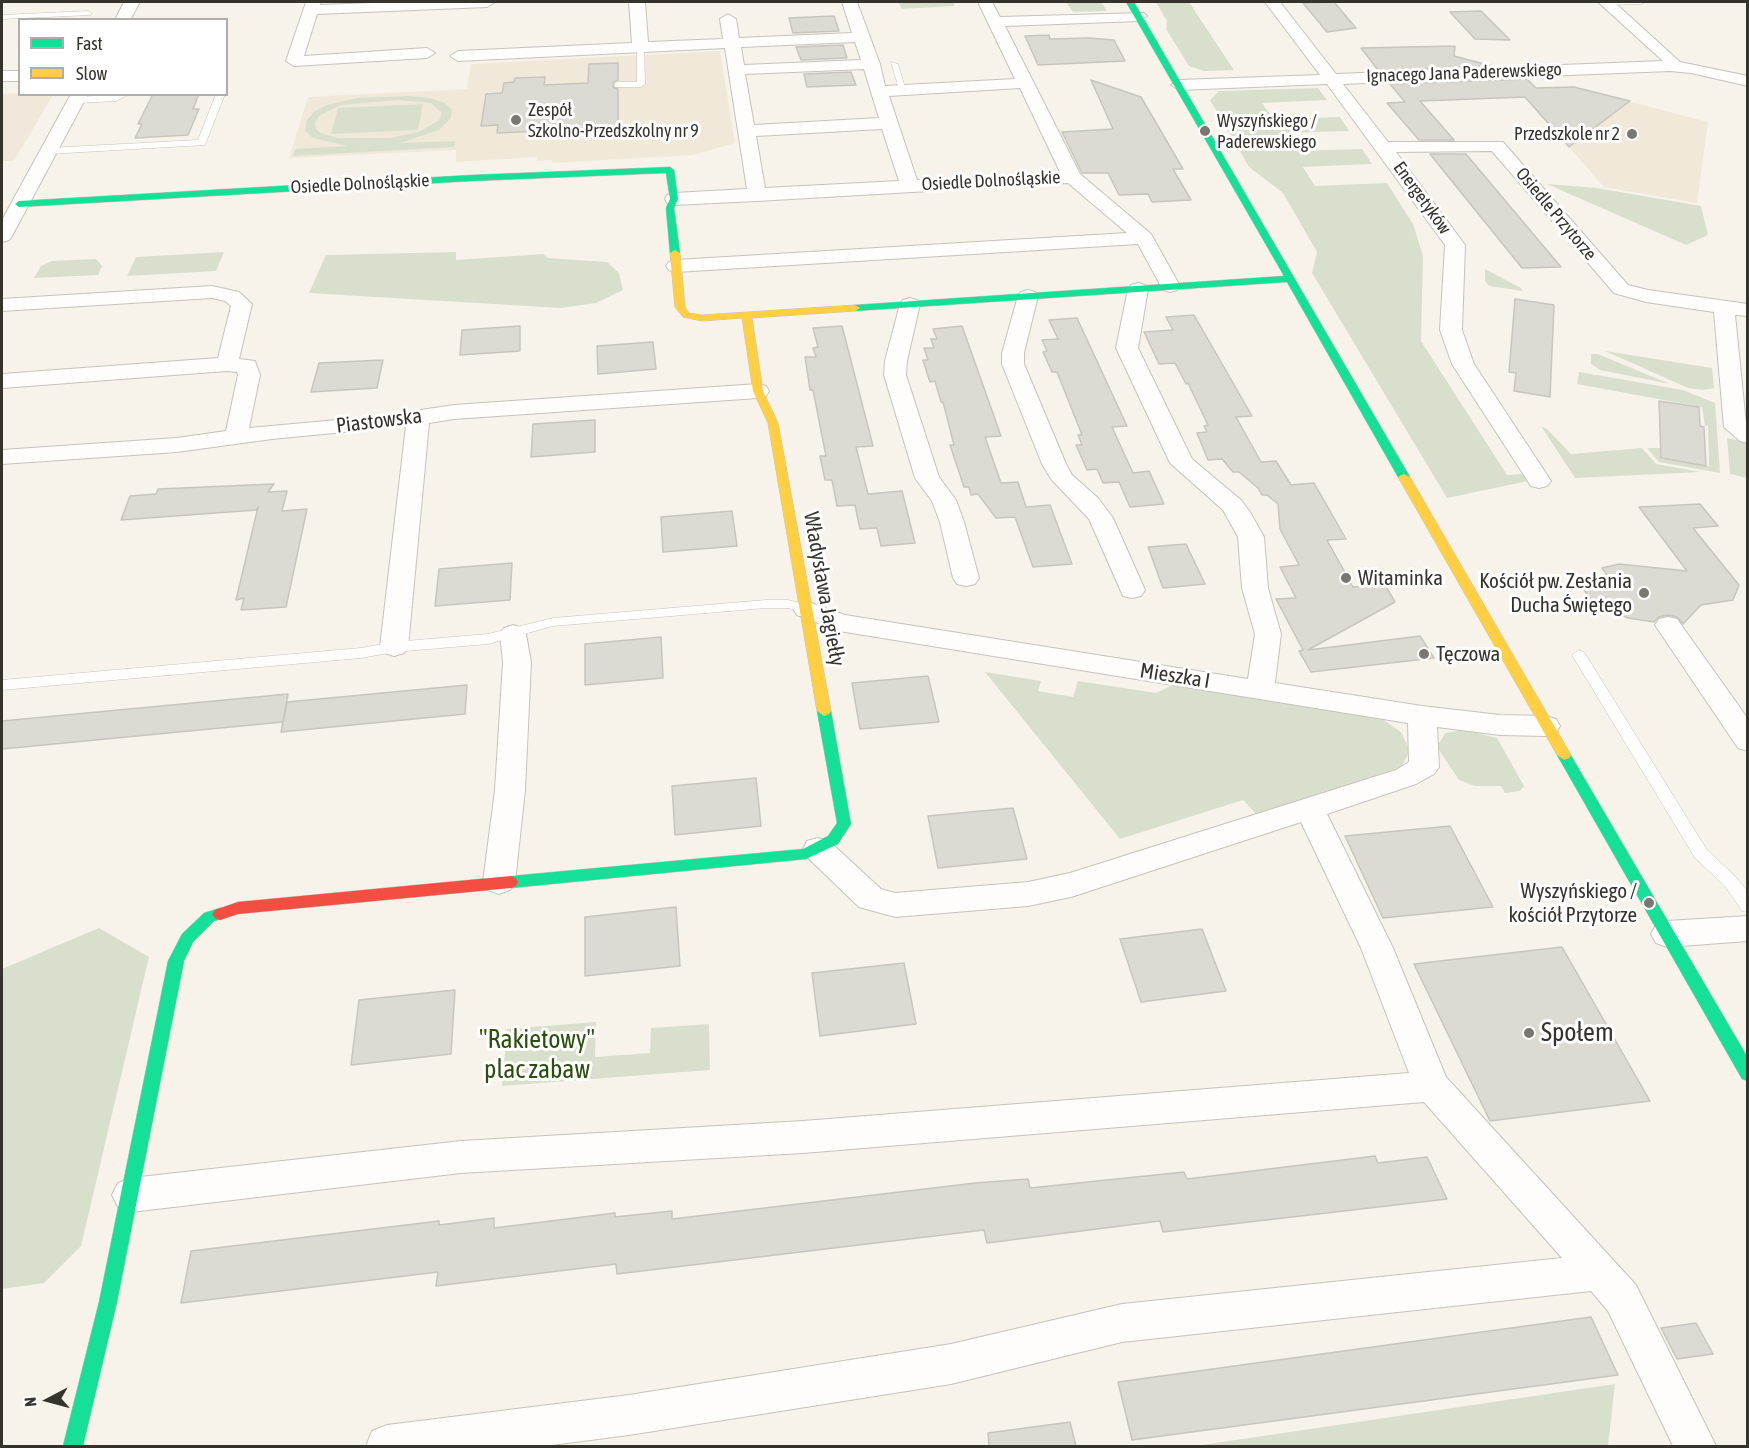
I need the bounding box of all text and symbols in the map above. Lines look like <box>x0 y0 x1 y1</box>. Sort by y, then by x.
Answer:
legend <box>18 18 228 96</box>
text: Fast <box>76 33 103 54</box>
street label: Ignacego Jana Paderewskiego <box>1366 59 1562 87</box>
text: Slow <box>76 63 107 84</box>
place label: Zespół Szkolno-Przedszkolny nr 9 <box>528 99 699 142</box>
place label: Wyszyńskiego / Paderewskiego <box>1217 110 1317 152</box>
marker: Zespół Szkolno-Przedszkolny nr 9 <box>509 113 523 127</box>
place label: Przedszkole nr 2 <box>1514 123 1620 145</box>
marker: Wyszyńskiego / Paderewskiego <box>1198 124 1212 138</box>
marker: Przedszkole nr 2 <box>1625 127 1639 141</box>
street label: Energetyków <box>1389 158 1455 238</box>
street label: Osiedle Przytorze <box>1511 163 1601 265</box>
street label: Osiedle Dolnośląskie <box>921 167 1061 195</box>
street label: Osiedle Dolnośląskie <box>290 170 430 198</box>
street label: Piastowska <box>335 403 423 439</box>
street label: Władysława Jagiełły <box>798 510 850 668</box>
place label: Witaminka <box>1358 565 1443 591</box>
place label: Kościół pw. Zesłania Ducha Świętego <box>1479 568 1632 618</box>
marker: Witaminka <box>1339 571 1353 585</box>
marker: Kościół pw. Zesłania Ducha Świętego <box>1637 586 1651 600</box>
place label: Tęczowa <box>1436 641 1500 667</box>
marker: Tęczowa <box>1417 647 1431 661</box>
street label: Mieszka I <box>1138 658 1212 694</box>
place label: Wyszyńskiego / kościół Przytorze <box>1509 878 1637 928</box>
marker: Wyszyńskiego / kościół Przytorze <box>1642 896 1656 910</box>
place label: Społem <box>1541 1017 1614 1049</box>
park label: "Rakietowy" plac zabaw <box>479 1024 595 1086</box>
marker: Społem <box>1522 1026 1536 1040</box>
north arrow <box>18 1370 78 1430</box>
text: N <box>21 1396 40 1408</box>

